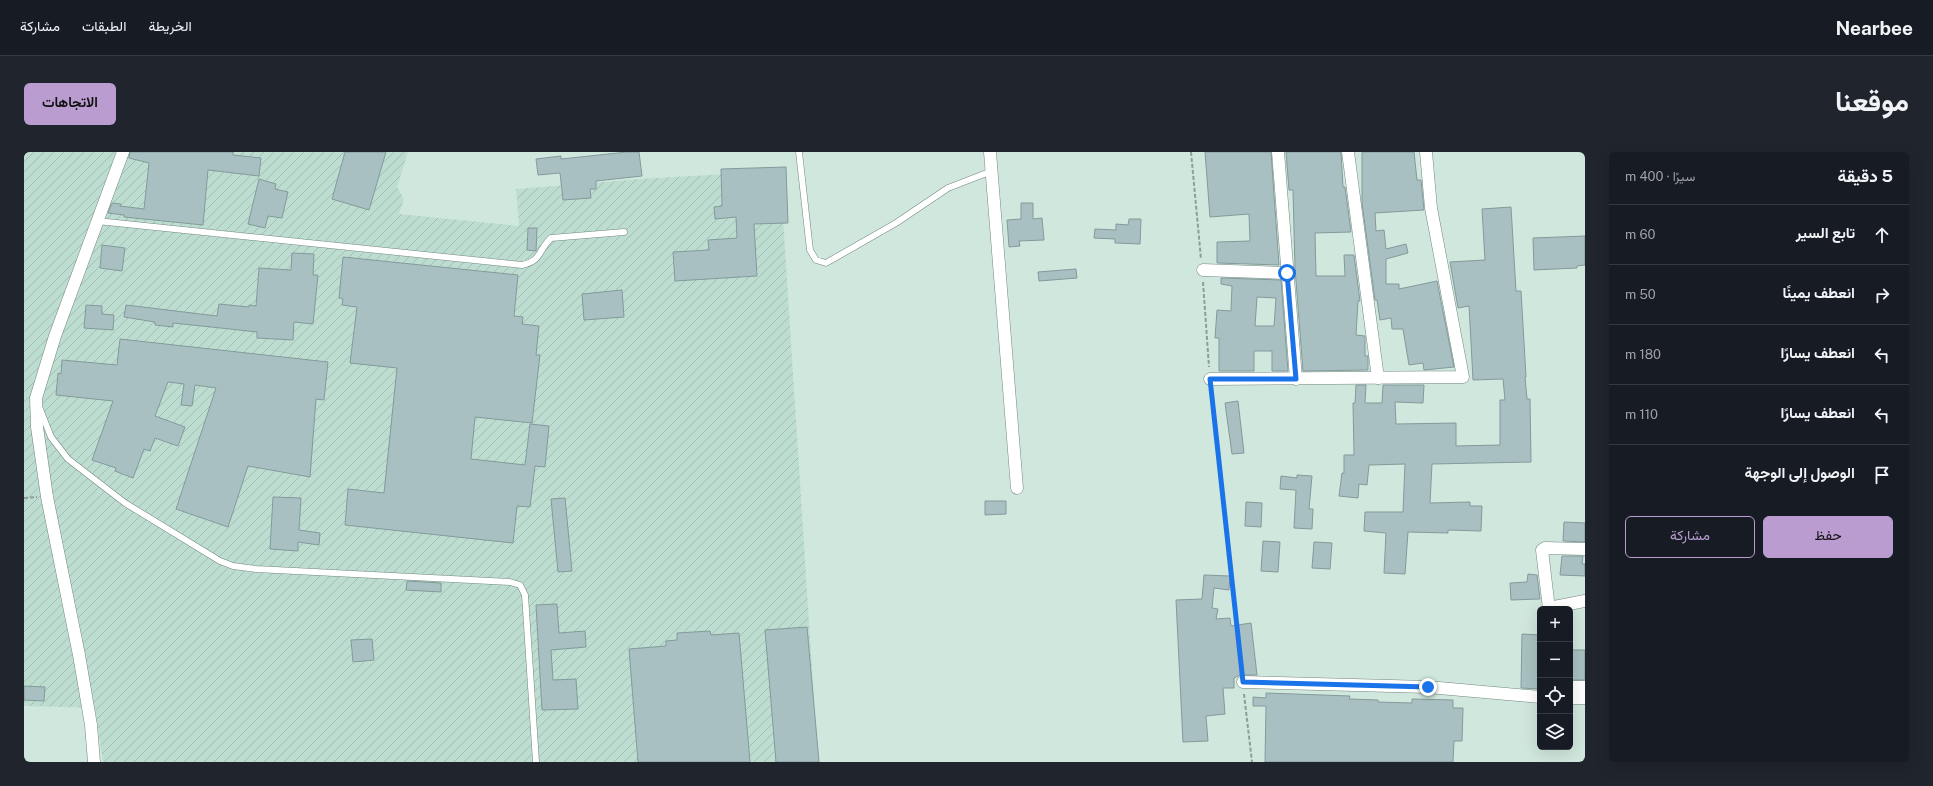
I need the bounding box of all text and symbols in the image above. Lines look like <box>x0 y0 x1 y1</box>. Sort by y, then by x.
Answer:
text: Nearbee <box>1835 17 1913 39</box>
text: مشاركة <box>20 18 60 34</box>
text: الطبقات <box>82 18 126 34</box>
text: الخريطة <box>148 18 192 34</box>
button: الاتجاهات <box>24 83 116 125</box>
text: موقعنا <box>1835 84 1909 117</box>
text: 5 دقيقة <box>1838 166 1893 186</box>
text: سيرًا · 400 m <box>1625 169 1695 184</box>
text: تابع السير <box>1796 224 1855 241</box>
icon: ahead <box>1871 224 1893 246</box>
text: 60 m <box>1625 227 1655 242</box>
route start <box>1278 264 1296 282</box>
text: انعطف يمينًا <box>1782 284 1855 301</box>
icon: right <box>1871 284 1893 306</box>
text: 50 m <box>1625 287 1656 302</box>
text: انعطف يسارًا <box>1781 344 1855 361</box>
icon: left <box>1871 344 1893 366</box>
text: 180 m <box>1625 347 1661 362</box>
text: انعطف يسارًا <box>1781 404 1855 421</box>
icon: left <box>1871 404 1893 426</box>
text: 110 m <box>1625 407 1658 422</box>
text: الوصول إلى الوجهة <box>1745 464 1855 481</box>
icon: arrive <box>1871 464 1893 486</box>
button: مشاركة <box>1625 516 1755 558</box>
button: حفظ <box>1763 516 1893 558</box>
map controls <box>1537 606 1573 750</box>
button: + <box>1537 606 1573 642</box>
button: − <box>1537 642 1573 678</box>
route end <box>1419 678 1437 696</box>
button: locate <box>1537 678 1573 714</box>
button: layers <box>1537 714 1573 750</box>

